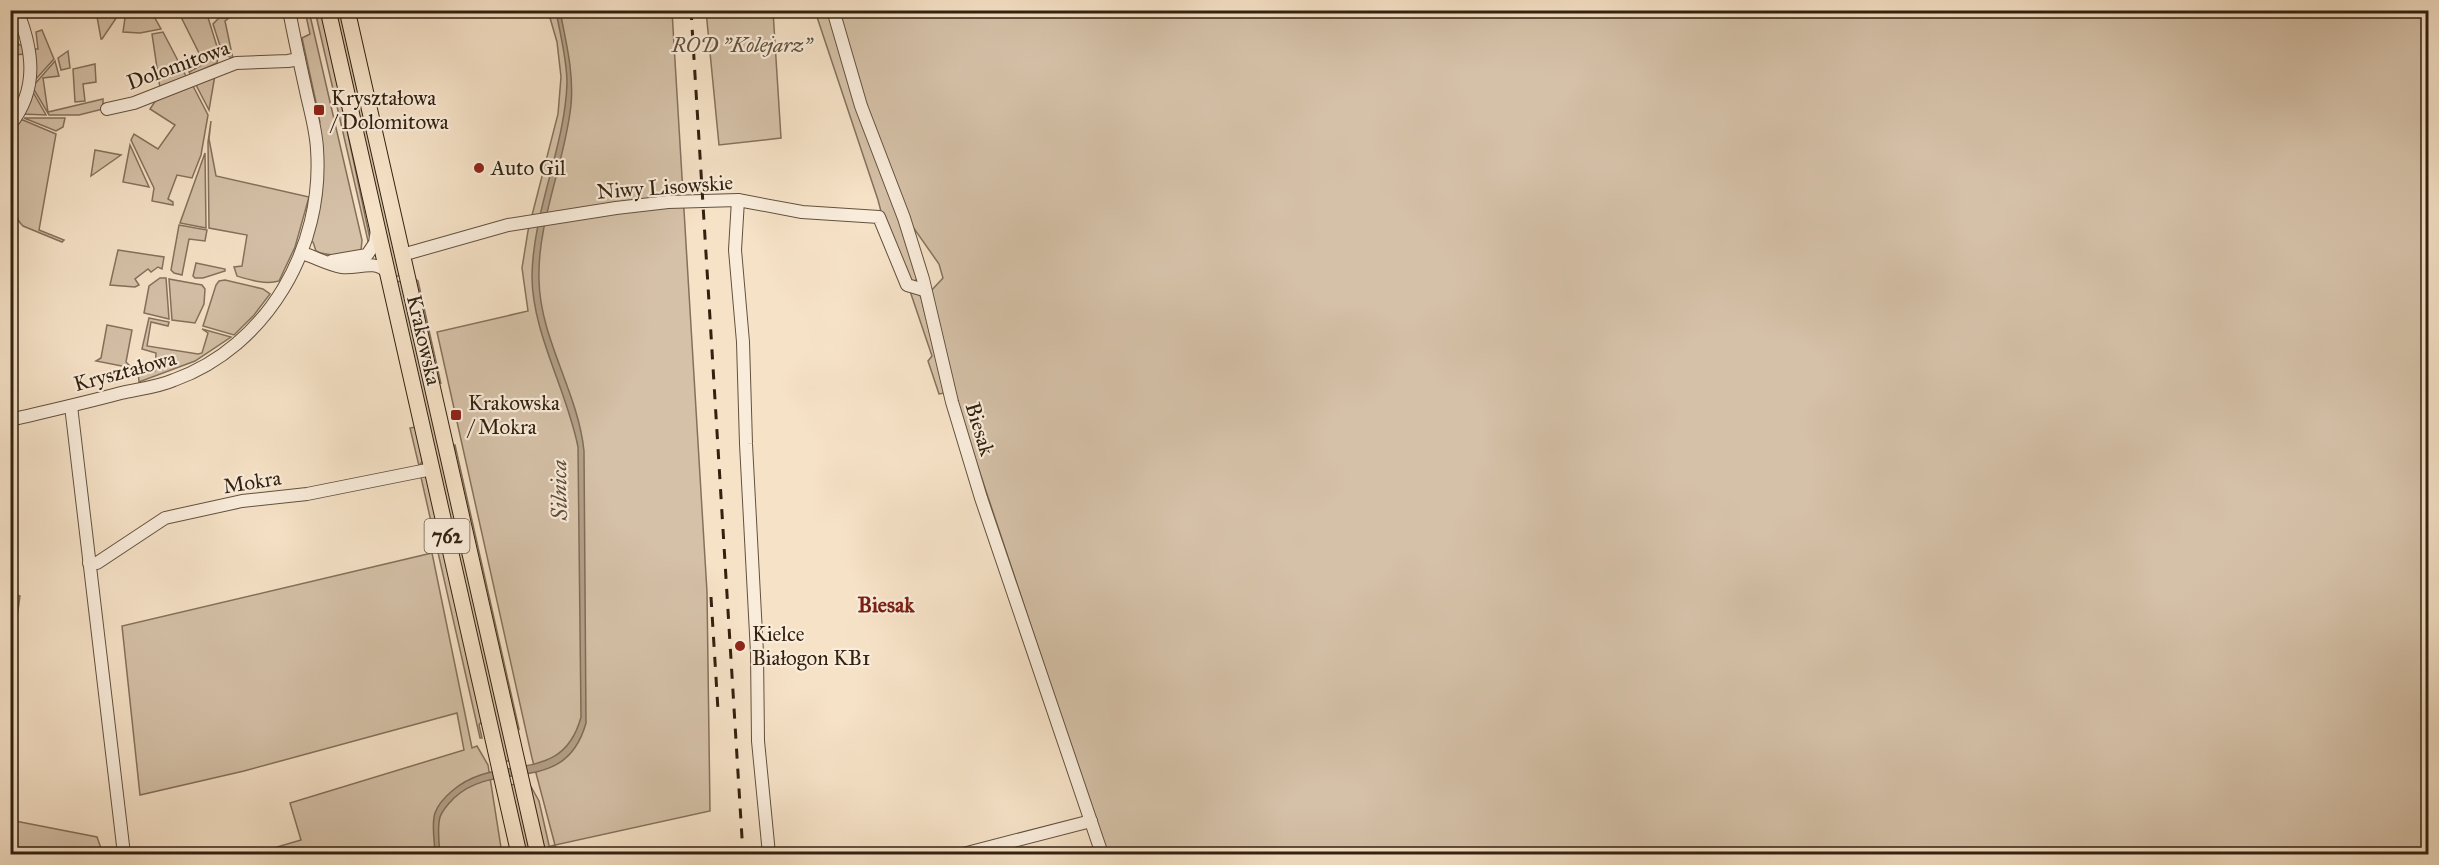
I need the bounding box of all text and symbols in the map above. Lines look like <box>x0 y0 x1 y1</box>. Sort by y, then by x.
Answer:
park label: ROD "Kolejarz" <box>671 32 814 58</box>
street label: Dolomitowa <box>123 34 233 96</box>
place label: Kryształowa / Dolomitowa <box>329 85 449 135</box>
marker: Kryształowa / Dolomitowa <box>312 103 326 117</box>
place label: Auto Gil <box>490 155 566 181</box>
marker: Auto Gil <box>472 161 486 175</box>
street label: Niwy Lisowskie <box>596 169 734 205</box>
street label: Krakowska <box>401 292 447 388</box>
street label: Kryształowa <box>71 345 179 397</box>
place label: Krakowska / Mokra <box>466 390 560 440</box>
street label: Biesak <box>960 399 1000 459</box>
marker: Krakowska / Mokra <box>449 408 463 422</box>
water label: Silnica <box>545 459 573 522</box>
street label: Mokra <box>221 465 283 499</box>
road number: 762 <box>424 519 470 553</box>
district label: Biesak <box>857 591 915 618</box>
place label: Kielce Białogon KB1 <box>752 621 870 671</box>
marker: Kielce Białogon KB1 <box>733 639 747 653</box>

